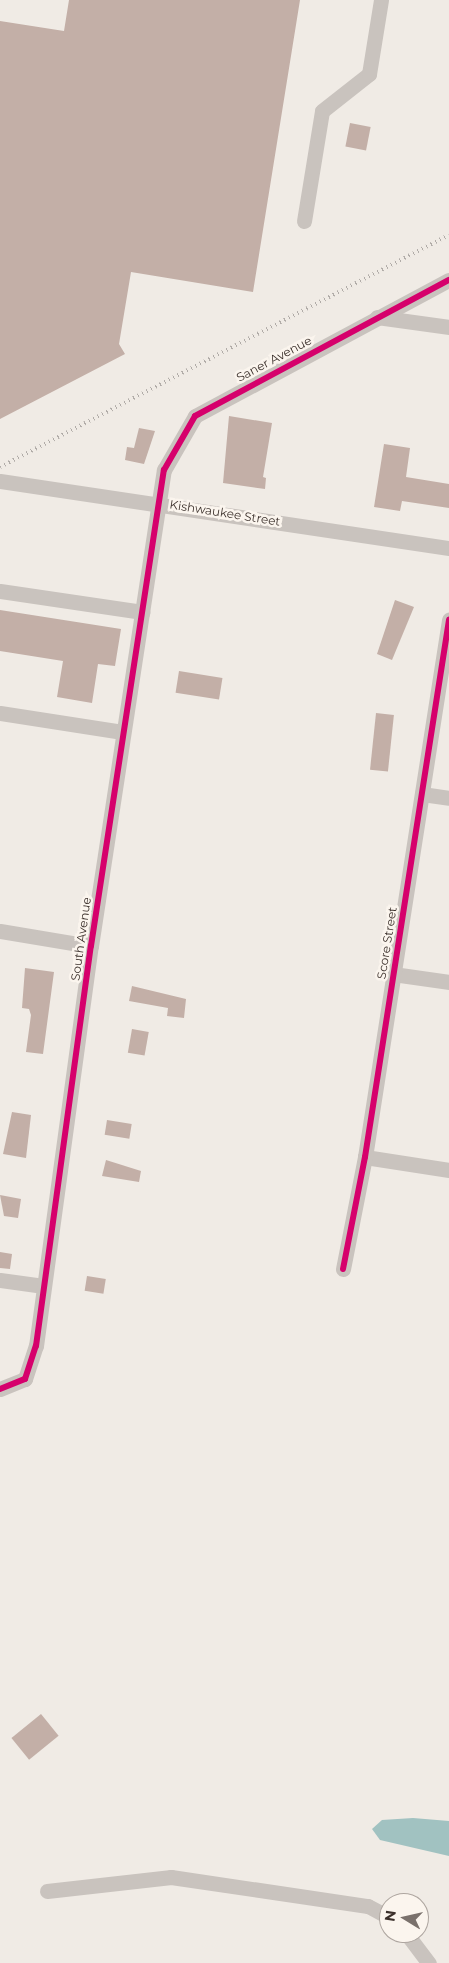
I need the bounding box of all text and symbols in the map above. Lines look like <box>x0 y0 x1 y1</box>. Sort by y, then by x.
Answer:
street label: Saner Avenue <box>234 333 314 385</box>
street label: Kishwaukee Street <box>169 497 281 529</box>
street label: South Avenue <box>68 896 94 982</box>
street label: Score Street <box>374 906 400 980</box>
north arrow <box>379 1893 429 1943</box>
text: N <box>380 1909 400 1923</box>

